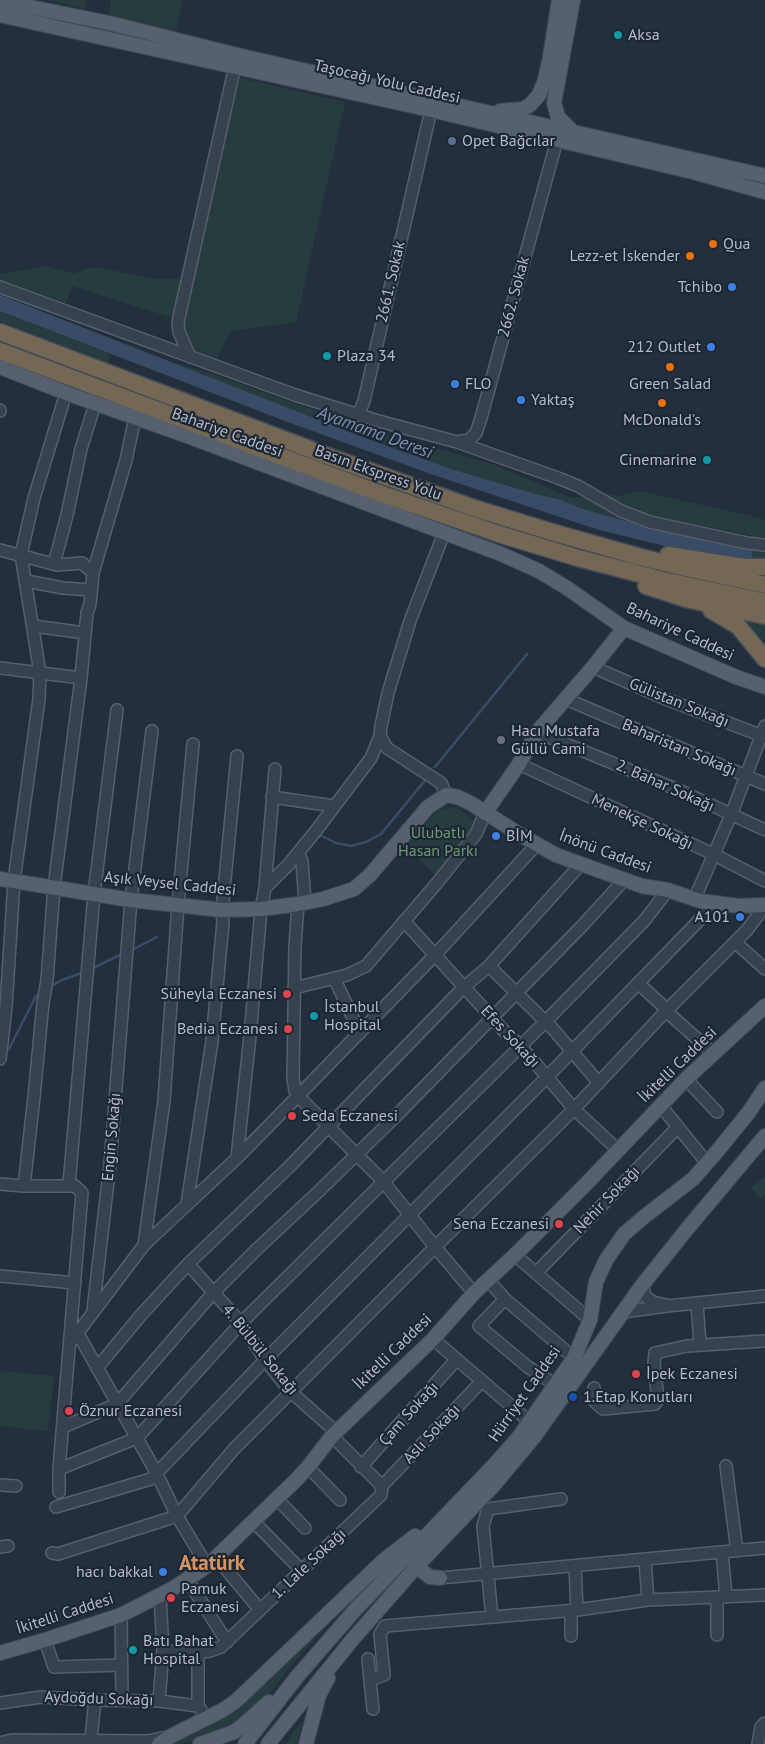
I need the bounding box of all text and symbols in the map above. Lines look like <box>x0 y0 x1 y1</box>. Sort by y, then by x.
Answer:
place label: Aksa <box>628 25 660 45</box>
marker: Aksa <box>612 29 624 41</box>
street label: Taşocağı Yolu Caddesi <box>312 56 462 108</box>
place label: Opet Bağcılar <box>462 131 555 151</box>
marker: Opet Bağcılar <box>446 135 458 147</box>
place label: Qua <box>723 234 751 254</box>
marker: Qua <box>707 238 719 250</box>
street label: 2661. Sokak <box>372 239 410 325</box>
place label: Lezz-et İskender <box>570 246 680 266</box>
marker: Lezz-et İskender <box>684 250 696 262</box>
street label: 2662. Sokak <box>494 254 534 340</box>
place label: Tchibo <box>678 277 722 297</box>
marker: Tchibo <box>726 281 738 293</box>
place label: 212 Outlet <box>627 337 701 357</box>
marker: 212 Outlet <box>705 341 717 353</box>
place label: Plaza 34 <box>337 346 395 366</box>
marker: Plaza 34 <box>321 350 333 362</box>
marker: Green Salad <box>664 361 676 373</box>
place label: FLO <box>465 374 491 394</box>
place label: Green Salad <box>629 374 711 394</box>
marker: FLO <box>449 378 461 390</box>
place label: Yaktaş <box>531 390 574 410</box>
marker: Yaktaş <box>515 394 527 406</box>
marker: McDonald's <box>656 397 668 409</box>
water label: Ayamama Deresi <box>314 402 436 464</box>
street label: Bahariye Caddesi <box>169 404 285 462</box>
place label: McDonald's <box>623 410 701 430</box>
street label: Basın Ekspress Yolu <box>312 441 444 505</box>
place label: Cinemarine <box>619 450 697 470</box>
marker: Cinemarine <box>701 454 713 466</box>
street label: Bahariye Caddesi <box>623 599 737 665</box>
street label: Gülistan Sokağı <box>626 674 732 732</box>
street label: Baharistan Sokağı <box>619 715 739 781</box>
place label: Hacı Mustafa Güllü Cami <box>511 721 600 759</box>
marker: Hacı Mustafa Güllü Cami <box>495 734 507 746</box>
street label: 2. Bahar Sokağı <box>613 756 717 816</box>
street label: Menekşe Sokağı <box>588 790 696 854</box>
park label: Ulubatlı Hasan Parkı <box>398 823 478 861</box>
place label: BİM <box>506 826 533 846</box>
street label: İnönü Caddesi <box>556 826 654 878</box>
marker: BİM <box>490 830 502 842</box>
street label: Aşık Veysel Caddesi <box>103 868 237 900</box>
place label: A101 <box>694 907 730 927</box>
marker: A101 <box>734 911 746 923</box>
place label: Süheyla Eczanesi <box>160 984 277 1004</box>
marker: Süheyla Eczanesi <box>281 988 293 1000</box>
place label: İstanbul Hospital <box>324 997 381 1035</box>
street label: Efes Sokağı <box>476 1002 544 1072</box>
marker: İstanbul Hospital <box>308 1010 320 1022</box>
place label: Bedia Eczanesi <box>177 1019 278 1039</box>
marker: Bedia Eczanesi <box>282 1023 294 1035</box>
street label: İkitelli Caddesi <box>635 1023 721 1107</box>
street label: Engin Sokağı <box>99 1092 125 1182</box>
place label: Seda Eczanesi <box>302 1106 398 1126</box>
marker: Seda Eczanesi <box>286 1110 298 1122</box>
street label: Nehir Sokağı <box>570 1162 644 1238</box>
place label: Sena Eczanesi <box>453 1214 549 1234</box>
marker: Sena Eczanesi <box>553 1218 565 1230</box>
street label: 4. Bülbül Sokağı <box>218 1301 302 1399</box>
street label: İkitelli Caddesi <box>350 1310 436 1394</box>
street label: Hürriyet Caddesi <box>485 1342 565 1446</box>
place label: İpek Eczanesi <box>646 1364 738 1384</box>
marker: İpek Eczanesi <box>630 1368 642 1380</box>
street label: Çam Sokağı <box>375 1378 443 1450</box>
place label: 1.Etap Konutları <box>583 1387 693 1407</box>
marker: 1.Etap Konutları <box>567 1391 579 1403</box>
street label: Aslı Sokağı <box>399 1400 465 1468</box>
place label: Öznur Eczanesi <box>79 1401 182 1421</box>
marker: Öznur Eczanesi <box>63 1405 75 1417</box>
street label: 1. Lale Sokağı <box>268 1525 350 1603</box>
district label: Atatürk <box>179 1551 245 1577</box>
place label: hacı bakkal <box>76 1562 153 1582</box>
marker: hacı bakkal <box>157 1566 169 1578</box>
place label: Pamuk Eczanesi <box>181 1579 240 1617</box>
street label: İkitelli Caddesi <box>14 1589 116 1639</box>
marker: Pamuk Eczanesi <box>165 1592 177 1604</box>
place label: Batı Bahat Hospital <box>143 1631 214 1669</box>
marker: Batı Bahat Hospital <box>127 1644 139 1656</box>
street label: Aydoğdu Sokağı <box>44 1688 154 1710</box>

